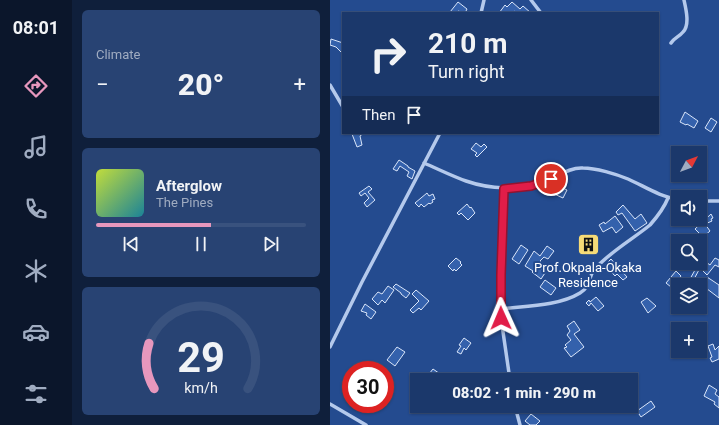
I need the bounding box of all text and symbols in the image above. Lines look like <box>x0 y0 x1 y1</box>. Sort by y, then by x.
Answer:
text: 08:01 <box>13 17 59 38</box>
text: 210 m <box>428 27 507 60</box>
icon: right <box>362 28 414 80</box>
text: Climate <box>96 47 140 62</box>
text: Turn right <box>428 61 505 82</box>
text: 20° <box>178 67 224 102</box>
icon: directions <box>22 72 50 100</box>
text: − <box>96 72 109 97</box>
text: + <box>294 72 306 97</box>
icon: arrive <box>403 104 425 126</box>
text: Then <box>362 106 395 124</box>
icon: music <box>22 133 50 161</box>
north arrow <box>671 146 707 182</box>
map controls <box>671 146 707 358</box>
pin <box>534 162 568 196</box>
icon: arrive <box>540 168 562 190</box>
text: Afterglow <box>156 177 222 195</box>
button: sound <box>671 190 707 226</box>
icon: phone <box>22 195 50 223</box>
text: The Pines <box>156 195 213 210</box>
building icon: Prof.Okpala-Okaka Residence <box>575 232 601 258</box>
icon: previous <box>120 233 142 255</box>
icon: pause <box>190 233 212 255</box>
icon: next <box>260 233 282 255</box>
button: search <box>671 234 707 270</box>
icon: climate <box>22 257 50 285</box>
place label: Prof.Okpala-Okaka Residence <box>534 260 642 290</box>
button: layers <box>671 278 707 314</box>
position arrow <box>480 297 522 339</box>
icon: car <box>22 318 50 346</box>
button: + <box>671 322 707 358</box>
text: 29 <box>177 333 225 382</box>
speed limit sign: 30 <box>342 361 394 413</box>
text: km/h <box>184 379 218 395</box>
icon: filters <box>22 380 50 408</box>
text: 08:02 · 1 min · 290 m <box>452 384 596 402</box>

